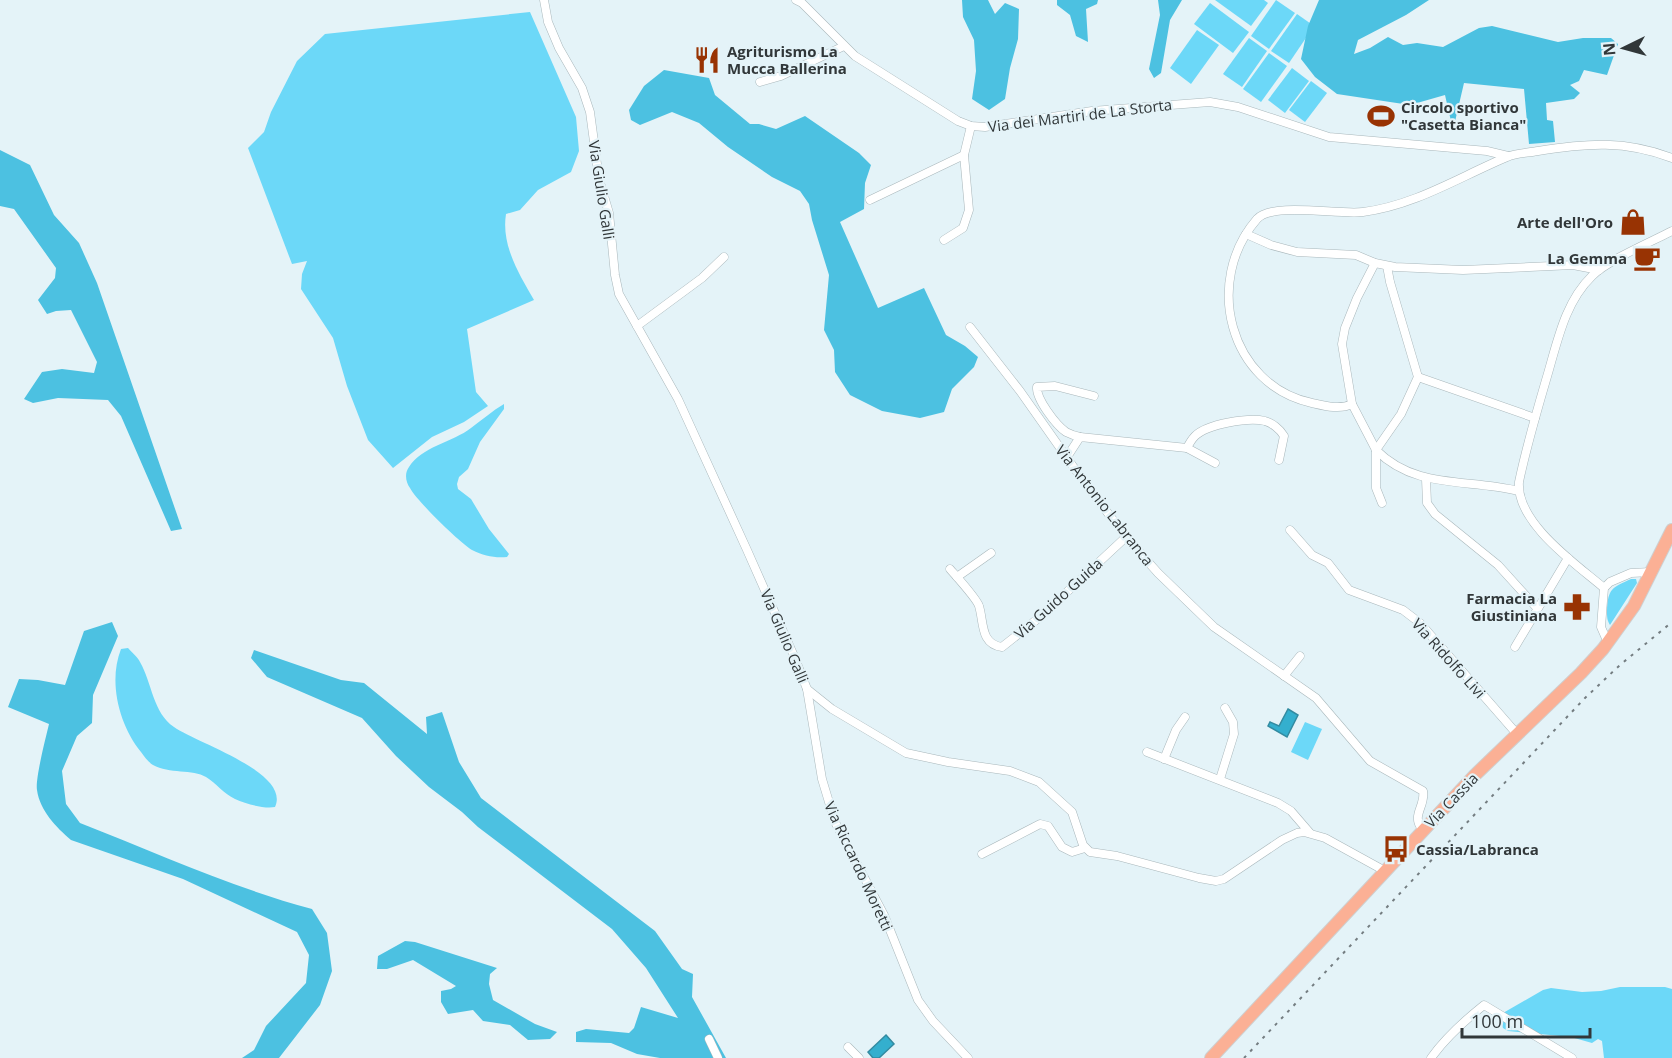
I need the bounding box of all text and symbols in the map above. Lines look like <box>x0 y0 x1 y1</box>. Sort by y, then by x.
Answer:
north arrow <box>1594 18 1654 78</box>
place label: Agriturismo La Mucca Ballerina <box>727 41 847 78</box>
text: N <box>1598 42 1621 57</box>
restaurant icon: Agriturismo La Mucca Ballerina <box>692 45 722 75</box>
street label: Via dei Martiri de La Storta <box>987 94 1173 136</box>
place label: Circolo sportivo "Casetta Bianca" <box>1401 97 1526 134</box>
sports icon: Circolo sportivo "Casetta Bianca" <box>1366 101 1396 131</box>
street label: Via Giulio Galli <box>584 139 620 241</box>
shop icon: Arte dell'Oro <box>1618 207 1648 237</box>
place label: Arte dell'Oro <box>1517 212 1613 232</box>
cafe icon: La Gemma <box>1632 243 1662 273</box>
place label: La Gemma <box>1547 248 1627 268</box>
street label: Via Antonio Labranca <box>1051 440 1159 570</box>
street label: Via Guido Guida <box>1010 553 1106 643</box>
street label: Via Giulio Galli <box>756 586 814 686</box>
place label: Farmacia La Giustiniana <box>1466 588 1557 625</box>
pharmacy icon: Farmacia La Giustiniana <box>1562 592 1592 622</box>
street label: Via Ridolfo Livi <box>1408 614 1490 702</box>
street label: Via Cassia <box>1420 768 1482 832</box>
street label: Via Riccardo Moretti <box>820 798 898 934</box>
bus stop icon: Cassia/Labranca <box>1381 834 1411 864</box>
place label: Cassia/Labranca <box>1416 839 1539 859</box>
scale bar <box>1462 1001 1590 1039</box>
text: 100 m <box>1471 1009 1523 1033</box>

